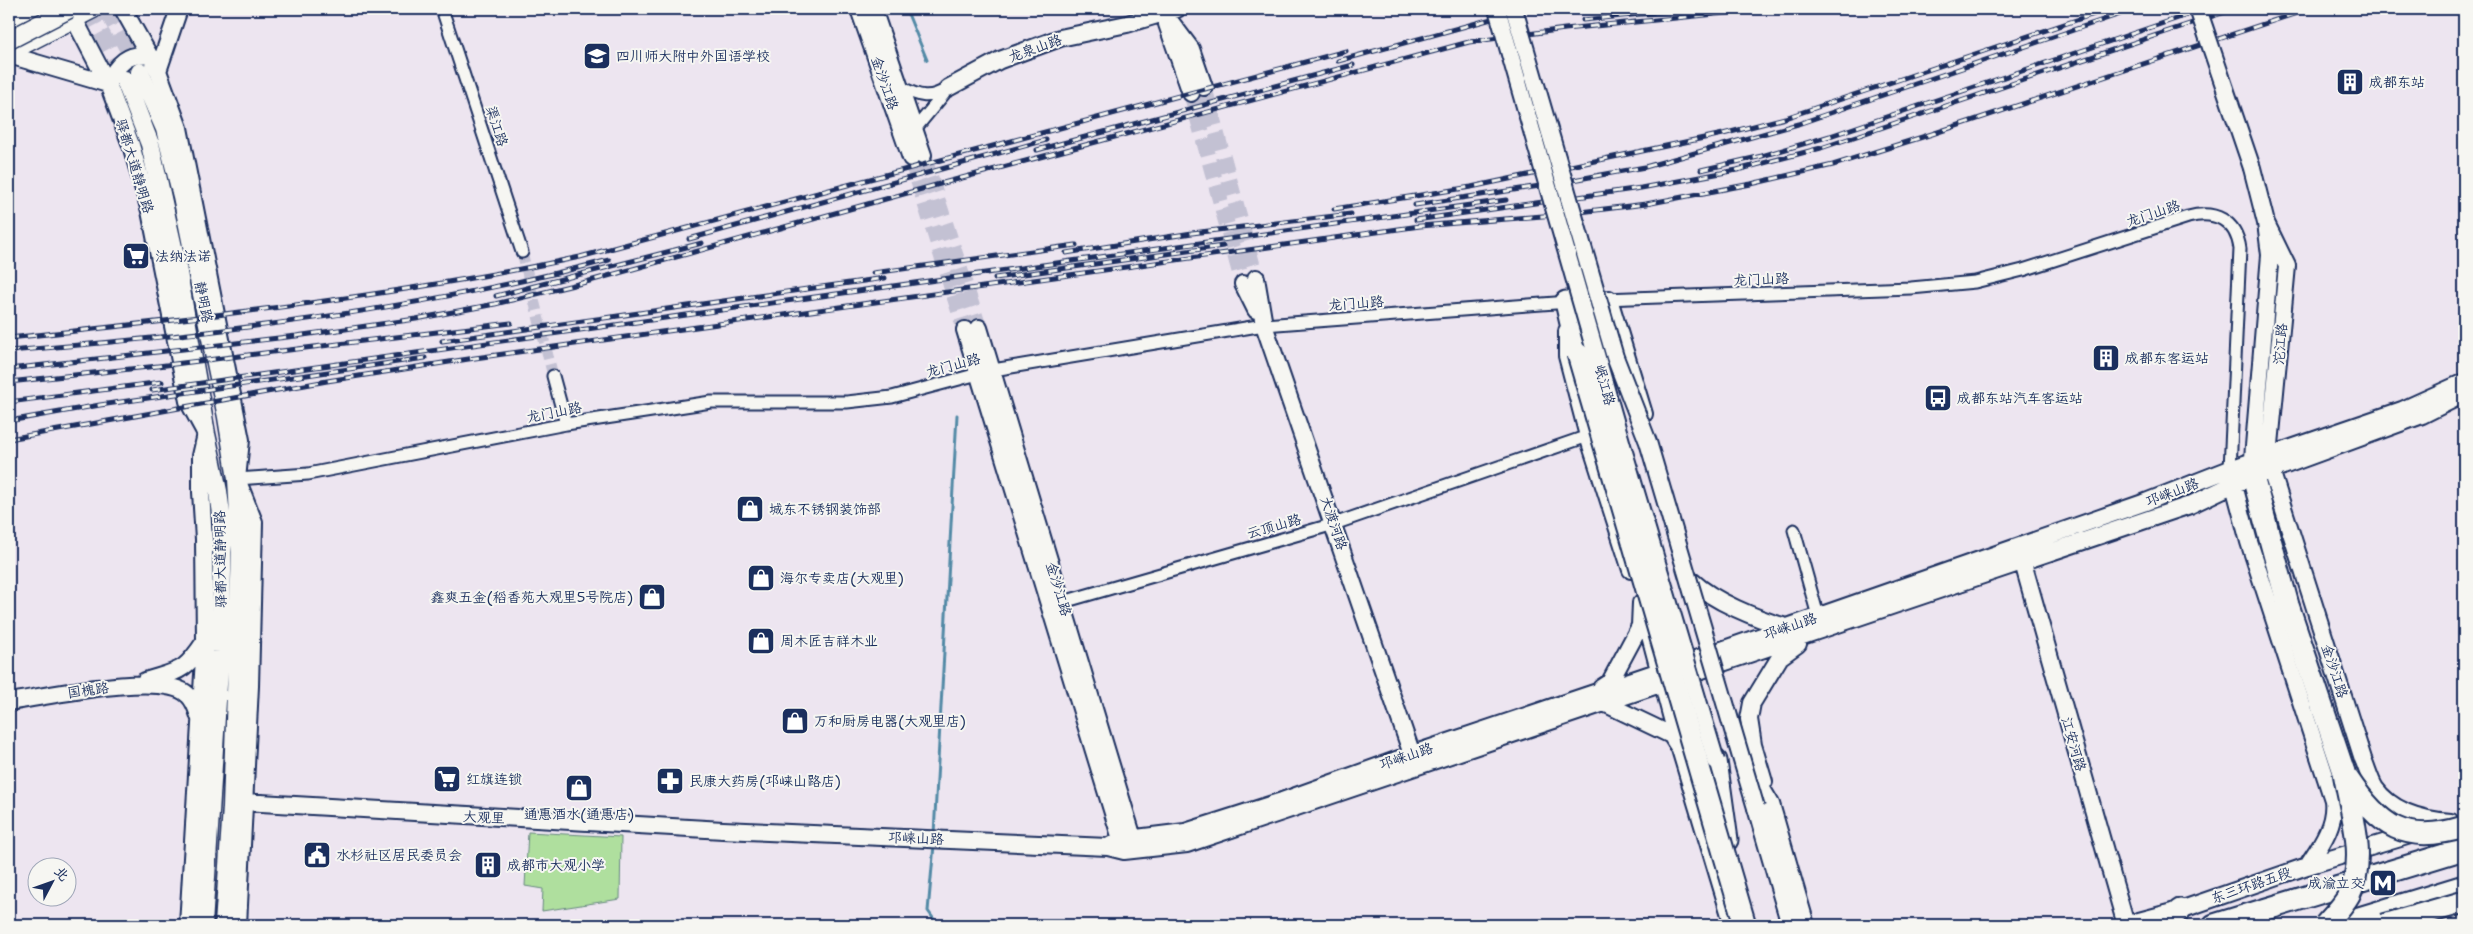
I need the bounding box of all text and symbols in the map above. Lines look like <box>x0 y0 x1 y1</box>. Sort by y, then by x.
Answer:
street label: 龙泉山路 <box>1006 30 1064 66</box>
school or university icon: 四川师大附中外国语学校 <box>582 41 612 71</box>
place label: 四川师大附中外国语学校 <box>616 47 770 65</box>
street label: 金沙江路 <box>867 54 903 112</box>
building icon: 成都东站 <box>2335 67 2365 97</box>
place label: 成都东站 <box>2369 73 2425 91</box>
street label: 渠江路 <box>482 103 512 149</box>
street label: 驿都大道静明路 <box>112 117 158 215</box>
street label: 龙门山路 <box>2124 196 2182 230</box>
supermarket icon: 法纳法诺 <box>121 241 151 271</box>
place label: 法纳法诺 <box>155 247 211 265</box>
street label: 龙门山路 <box>1733 269 1789 289</box>
street label: 静明路 <box>191 280 217 324</box>
street label: 龙门山路 <box>1327 292 1385 314</box>
street label: 沱江路 <box>2269 322 2291 366</box>
building icon: 成都东客运站 <box>2091 343 2121 373</box>
street label: 龙门山路 <box>924 349 982 381</box>
place label: 成都东客运站 <box>2125 349 2209 367</box>
street label: 岷江路 <box>1591 362 1619 408</box>
bus stop icon: 成都东站汽车客运站 <box>1923 383 1953 413</box>
place label: 成都东站汽车客运站 <box>1957 389 2083 407</box>
street label: 龙门山路 <box>525 398 583 426</box>
street label: 邛崃山路 <box>2143 474 2201 510</box>
shop icon: 城东不锈钢装饰部 <box>735 494 765 524</box>
street label: 大渡河路 <box>1316 494 1352 552</box>
place label: 城东不锈钢装饰部 <box>769 500 881 518</box>
street label: 驿都大道静明路 <box>210 510 230 608</box>
street label: 云顶山路 <box>1245 510 1303 542</box>
street label: 金沙江路 <box>1042 560 1076 618</box>
shop icon: 海尔专卖店(大观里) <box>746 563 776 593</box>
place label: 海尔专卖店(大观里) <box>780 569 904 587</box>
shop icon: 鑫爽五金(稻香苑大观里5号院店) <box>637 582 667 612</box>
place label: 鑫爽五金(稻香苑大观里5号院店) <box>431 588 633 606</box>
street label: 邛崃山路 <box>1761 608 1819 644</box>
shop icon: 周木匠吉祥木业 <box>746 626 776 656</box>
place label: 周木匠吉祥木业 <box>780 632 878 650</box>
street label: 金沙江路 <box>2318 642 2352 700</box>
street label: 国槐路 <box>66 678 110 702</box>
shop icon: 万和厨房电器(大观里店) <box>780 706 810 736</box>
place label: 万和厨房电器(大观里店) <box>814 712 966 730</box>
street label: 江安河路 <box>2058 715 2090 773</box>
street label: 邛崃山路 <box>1377 738 1435 774</box>
supermarket icon: 红旗连锁 <box>432 764 462 794</box>
pharmacy icon: 民康大药房(邛崃山路店) <box>655 766 685 796</box>
place label: 红旗连锁 <box>466 770 522 788</box>
place label: 民康大药房(邛崃山路店) <box>689 772 841 790</box>
shop icon: 通惠酒水(通惠店) <box>564 773 594 803</box>
place label: 通惠酒水(通惠店) <box>524 805 634 823</box>
street label: 大观里 <box>463 807 505 827</box>
street label: 邛崃山路 <box>888 828 944 848</box>
public building icon: 水杉社区居民委员会 <box>302 840 332 870</box>
place label: 水杉社区居民委员会 <box>336 846 462 864</box>
building icon: 成都市大观小学 <box>473 850 503 880</box>
north arrow <box>28 856 78 906</box>
place label: 成都市大观小学 <box>507 856 605 874</box>
text: 北 <box>50 862 73 885</box>
street label: 东三环路五段 <box>2208 863 2294 907</box>
metro station icon: 成渝立交 <box>2368 868 2398 898</box>
place label: 成渝立交 <box>2308 874 2364 892</box>

